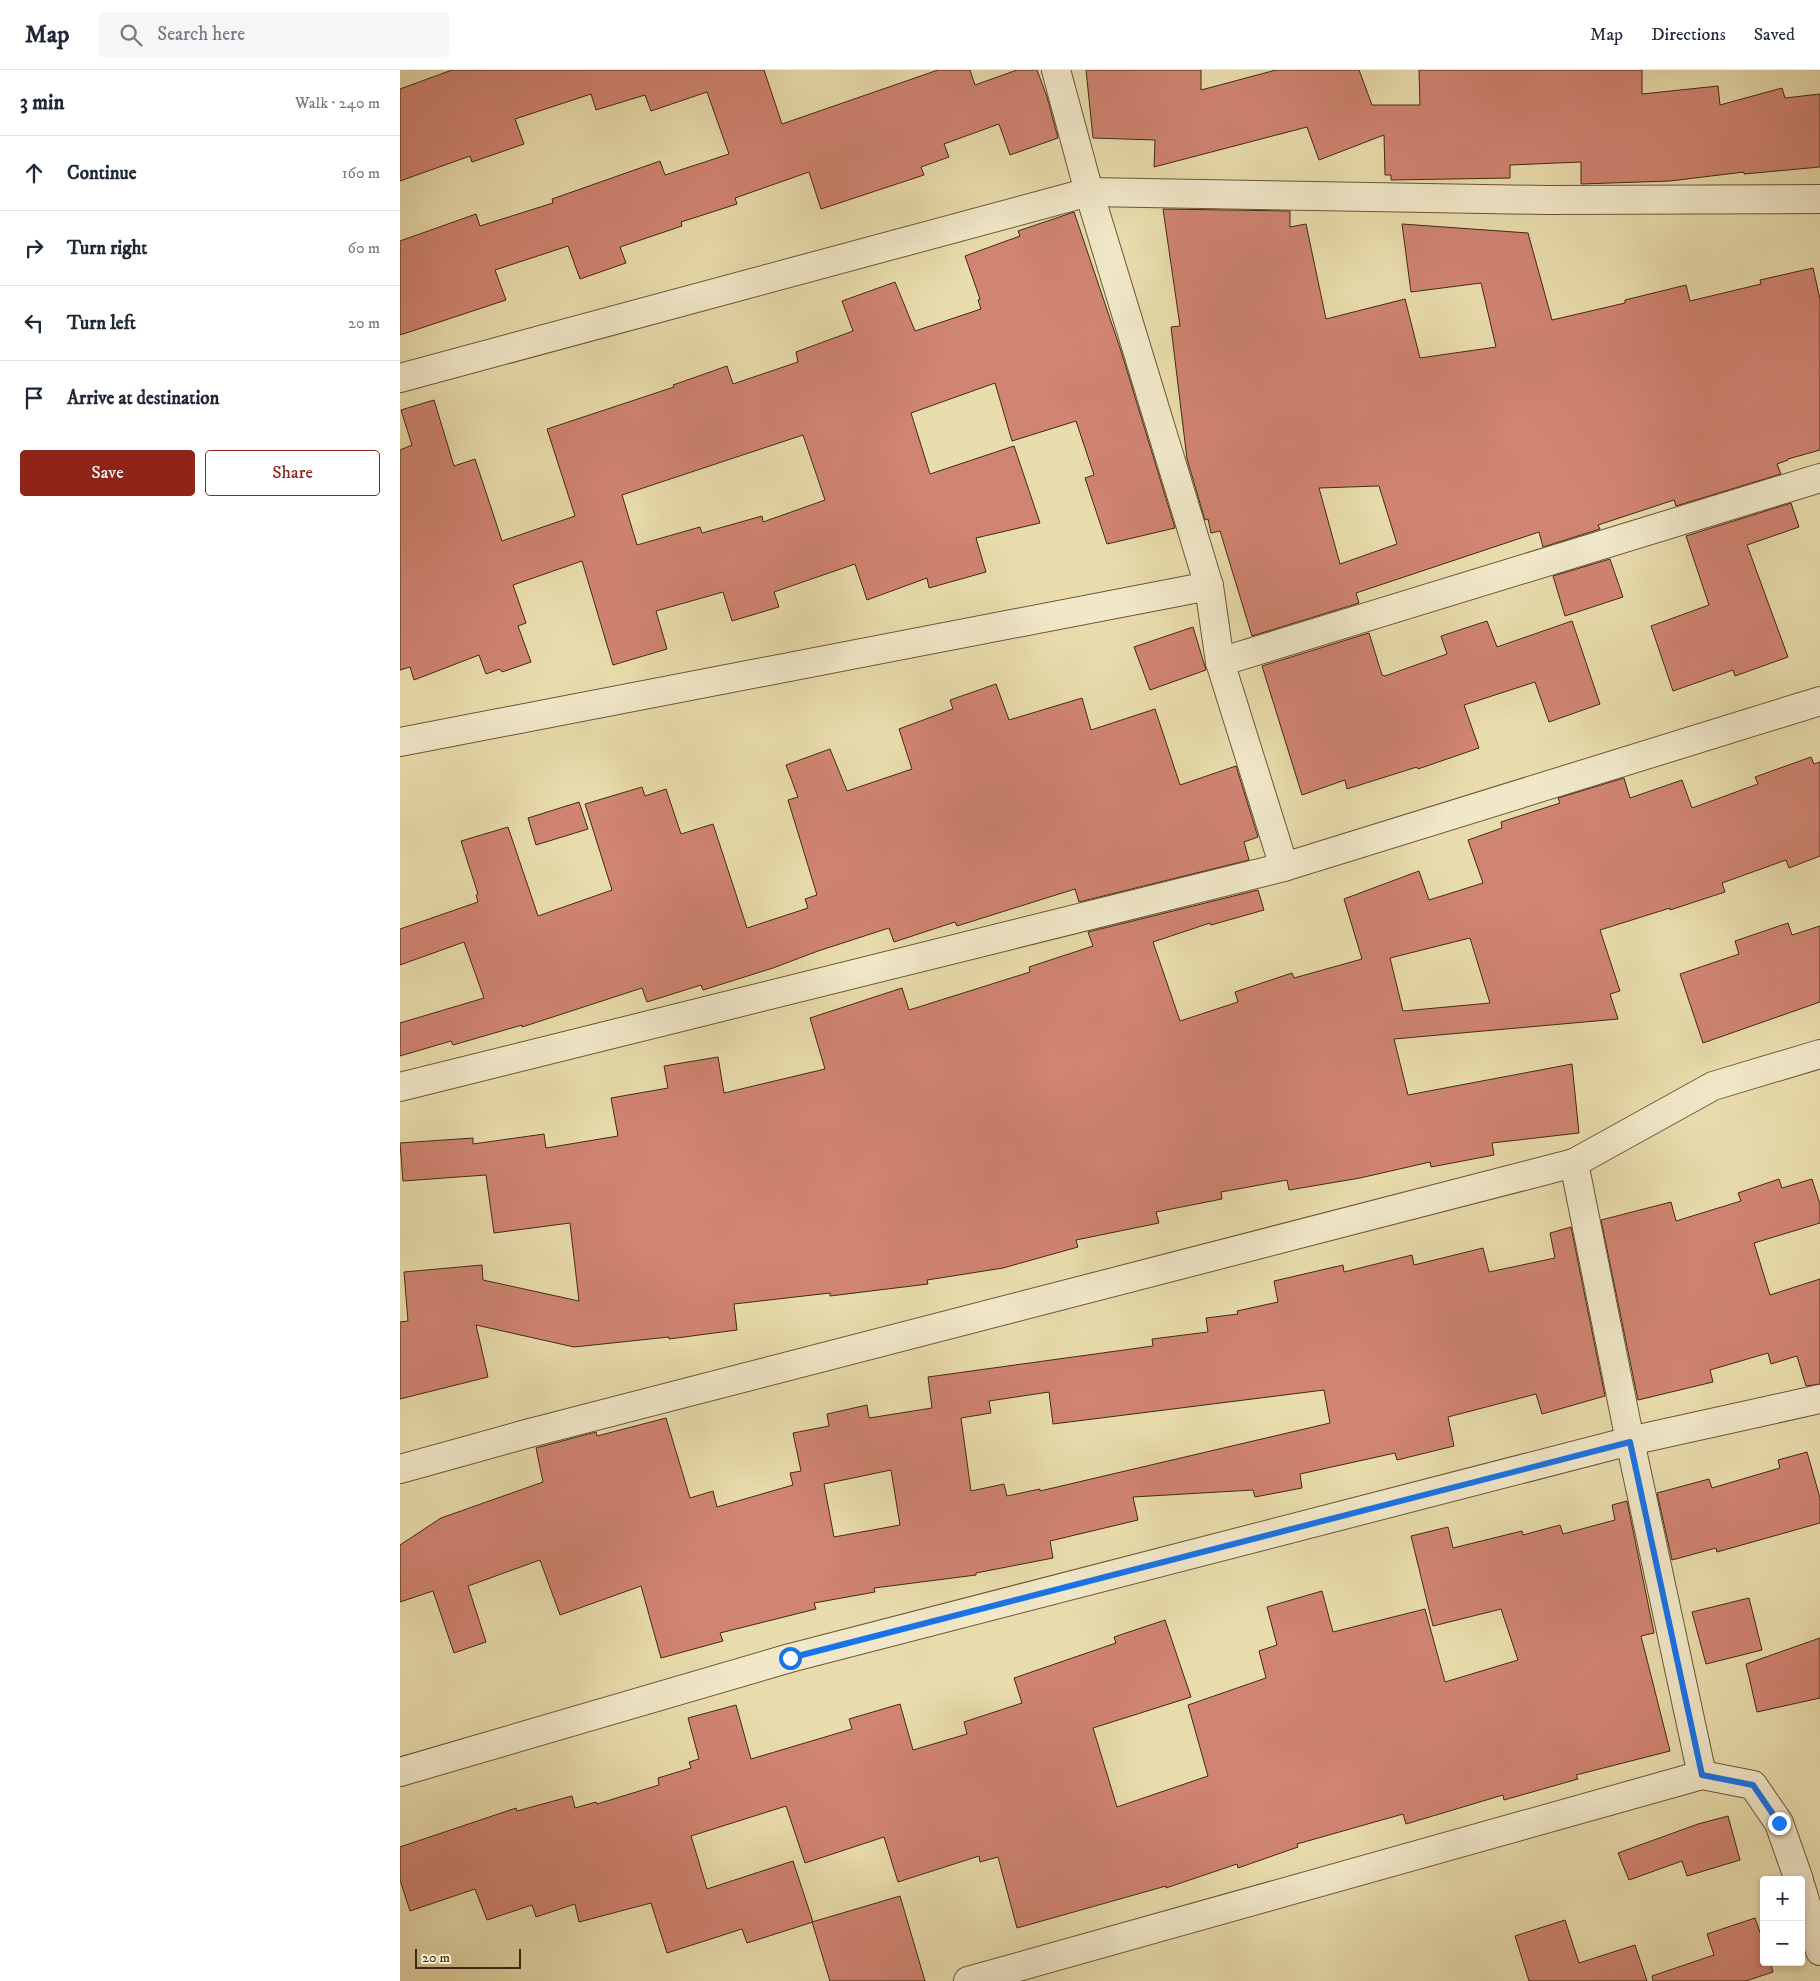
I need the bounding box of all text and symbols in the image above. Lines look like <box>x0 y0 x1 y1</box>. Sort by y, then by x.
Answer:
search box <box>99 12 449 57</box>
text: Map <box>25 20 69 50</box>
icon: search <box>117 21 145 49</box>
text: Search here <box>157 23 245 46</box>
text: Map <box>1590 24 1623 46</box>
text: Directions <box>1651 24 1726 46</box>
text: Saved <box>1754 24 1795 46</box>
text: 3 min <box>20 90 65 116</box>
text: Walk · 240 m <box>295 93 380 113</box>
icon: ahead <box>20 159 48 187</box>
text: Continue <box>67 162 137 185</box>
text: 160 m <box>342 163 380 183</box>
icon: right <box>20 234 48 262</box>
text: Turn right <box>67 237 147 260</box>
text: 60 m <box>348 238 380 258</box>
icon: left <box>20 309 48 337</box>
text: Turn left <box>67 312 136 335</box>
text: 20 m <box>348 313 380 333</box>
icon: arrive <box>20 384 48 412</box>
text: Arrive at destination <box>67 387 219 410</box>
button: Save <box>20 450 195 496</box>
button: Share <box>205 450 380 496</box>
route start <box>779 1647 802 1670</box>
route end <box>1768 1812 1791 1835</box>
map controls <box>1760 1876 1805 1966</box>
button: + <box>1760 1876 1805 1921</box>
button: − <box>1760 1921 1805 1966</box>
scale bar <box>415 1946 521 1969</box>
text: 20 m <box>422 1949 450 1967</box>

